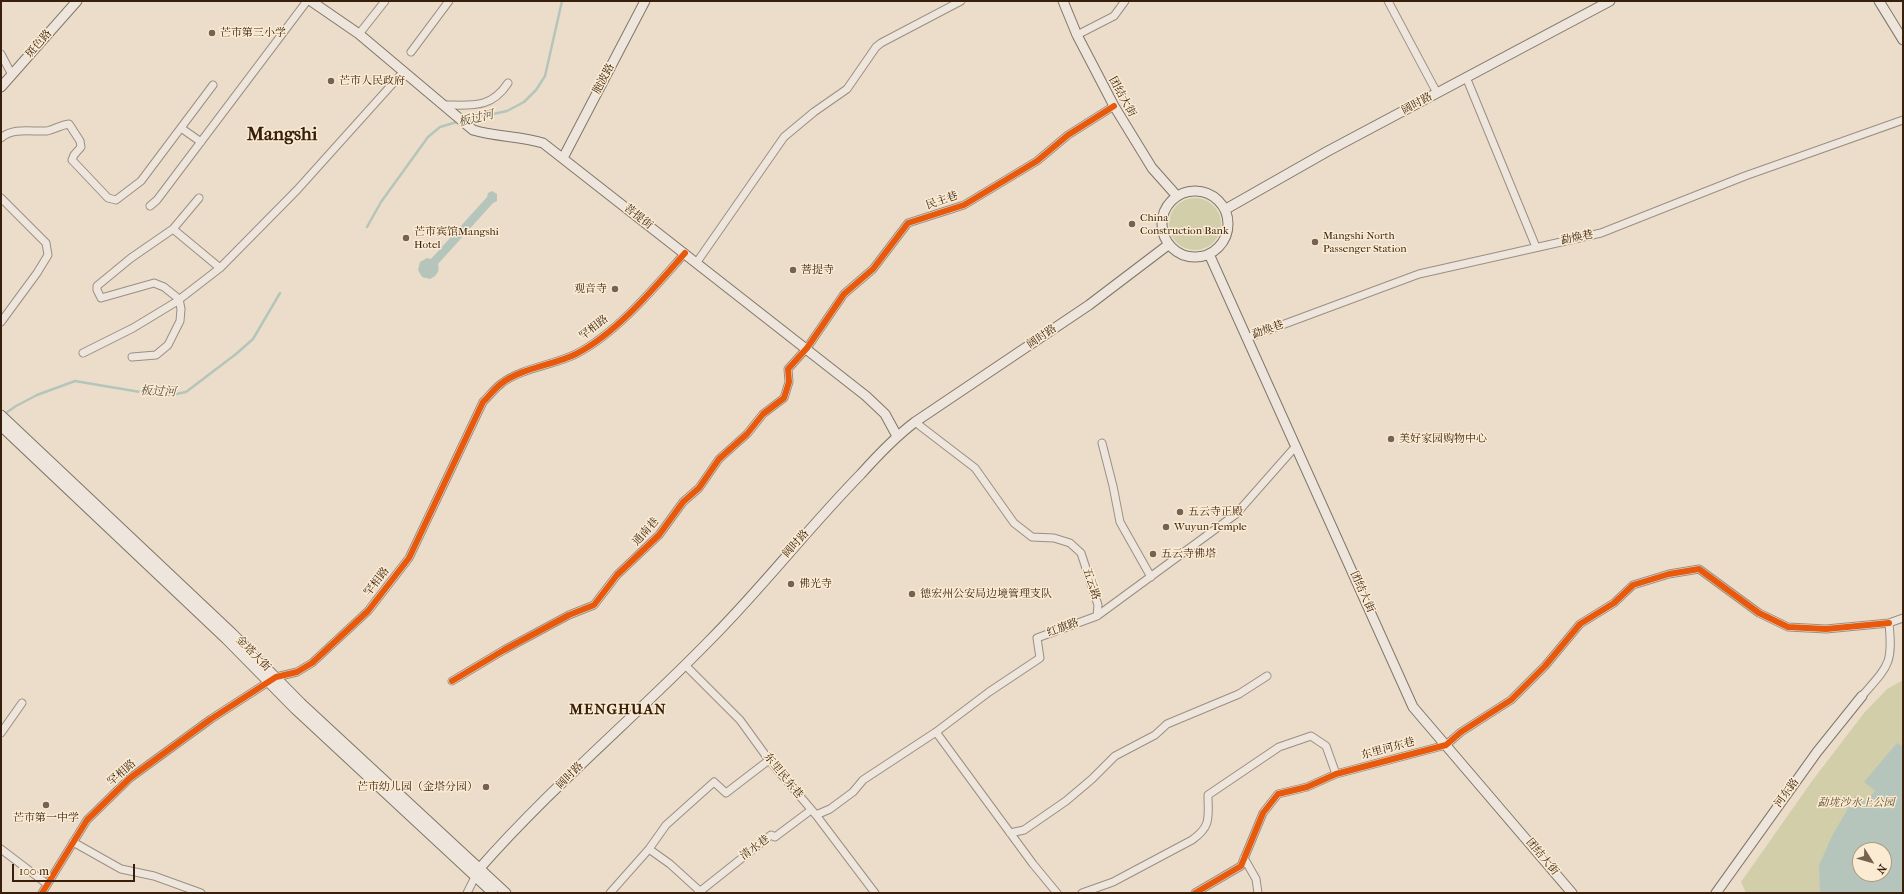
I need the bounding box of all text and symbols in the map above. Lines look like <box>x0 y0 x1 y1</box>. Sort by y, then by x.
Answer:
place label: 芒市第三小学 <box>220 26 286 40</box>
street label: 斑色路 <box>23 27 55 61</box>
marker: 芒市第三小学 <box>207 28 217 38</box>
street label: 胞波路 <box>590 61 618 97</box>
place label: 芒市人民政府 <box>339 74 405 88</box>
street label: 团结大街 <box>1106 75 1138 119</box>
marker: 芒市人民政府 <box>326 76 336 86</box>
street label: 阔时路 <box>1399 90 1435 118</box>
water label: 板过河 <box>457 108 495 130</box>
district label: Mangshi <box>247 124 317 146</box>
street label: 民主巷 <box>924 189 960 213</box>
street label: 菩提街 <box>621 202 655 232</box>
place label: China Construction Bank <box>1140 211 1229 237</box>
marker: China Construction Bank <box>1127 219 1137 229</box>
place label: 芒市宾馆Mangshi Hotel <box>414 225 499 251</box>
street label: 勐焕巷 <box>1559 228 1595 248</box>
place label: Mangshi North Passenger Station <box>1323 229 1407 255</box>
marker: 芒市宾馆Mangshi Hotel <box>401 233 411 243</box>
marker: Mangshi North Passenger Station <box>1310 237 1320 247</box>
place label: 菩提寺 <box>801 263 834 277</box>
marker: 菩提寺 <box>788 265 798 275</box>
place label: 观音寺 <box>574 282 607 296</box>
marker: 观音寺 <box>610 284 620 294</box>
street label: 罕相路 <box>577 313 611 343</box>
street label: 勐焕巷 <box>1250 318 1286 342</box>
street label: 阔时路 <box>1025 322 1059 352</box>
water label: 板过河 <box>140 384 176 400</box>
place label: 美好家园购物中心 <box>1399 432 1487 446</box>
marker: 美好家园购物中心 <box>1386 434 1396 444</box>
place label: 五云寺正殿 <box>1188 505 1243 519</box>
marker: 五云寺正殿 <box>1175 507 1185 517</box>
street label: 通南巷 <box>630 515 662 549</box>
place label: Wuyun Temple <box>1174 520 1247 534</box>
marker: Wuyun Temple <box>1161 522 1171 532</box>
street label: 阔时路 <box>780 527 812 561</box>
place label: 五云寺佛塔 <box>1161 547 1216 561</box>
marker: 五云寺佛塔 <box>1148 549 1158 559</box>
street label: 罕相路 <box>362 565 392 599</box>
street label: 五云路 <box>1080 566 1102 602</box>
street label: 团结大街 <box>1347 569 1377 615</box>
place label: 佛光寺 <box>799 577 832 591</box>
marker: 佛光寺 <box>786 579 796 589</box>
place label: 德宏州公安局边境管理支队 <box>920 587 1052 601</box>
marker: 德宏州公安局边境管理支队 <box>907 589 917 599</box>
street label: 红旗路 <box>1045 616 1081 640</box>
street label: 金塔大街 <box>233 634 273 674</box>
district label: MENGHUAN <box>569 701 667 719</box>
street label: 东里河东巷 <box>1360 736 1416 762</box>
street label: 东里民东巷 <box>761 750 805 802</box>
street label: 罕相路 <box>105 757 139 789</box>
street label: 阔时路 <box>554 760 586 792</box>
street label: 河东路 <box>1772 776 1802 810</box>
place label: 芒市幼儿园（金塔分园） <box>357 780 478 794</box>
marker: 芒市幼儿园（金塔分园） <box>481 782 491 792</box>
park label: 勐垅沙水上公园 <box>1818 796 1894 810</box>
marker: 芒市第一中学 <box>41 800 51 810</box>
place label: 芒市第一中学 <box>13 811 79 825</box>
street label: 清水巷 <box>738 833 772 863</box>
street label: 团结大街 <box>1523 836 1561 878</box>
north arrow <box>1852 842 1892 882</box>
scale bar <box>14 856 137 882</box>
text: N <box>1873 862 1889 876</box>
text: 100 m <box>19 864 49 878</box>

